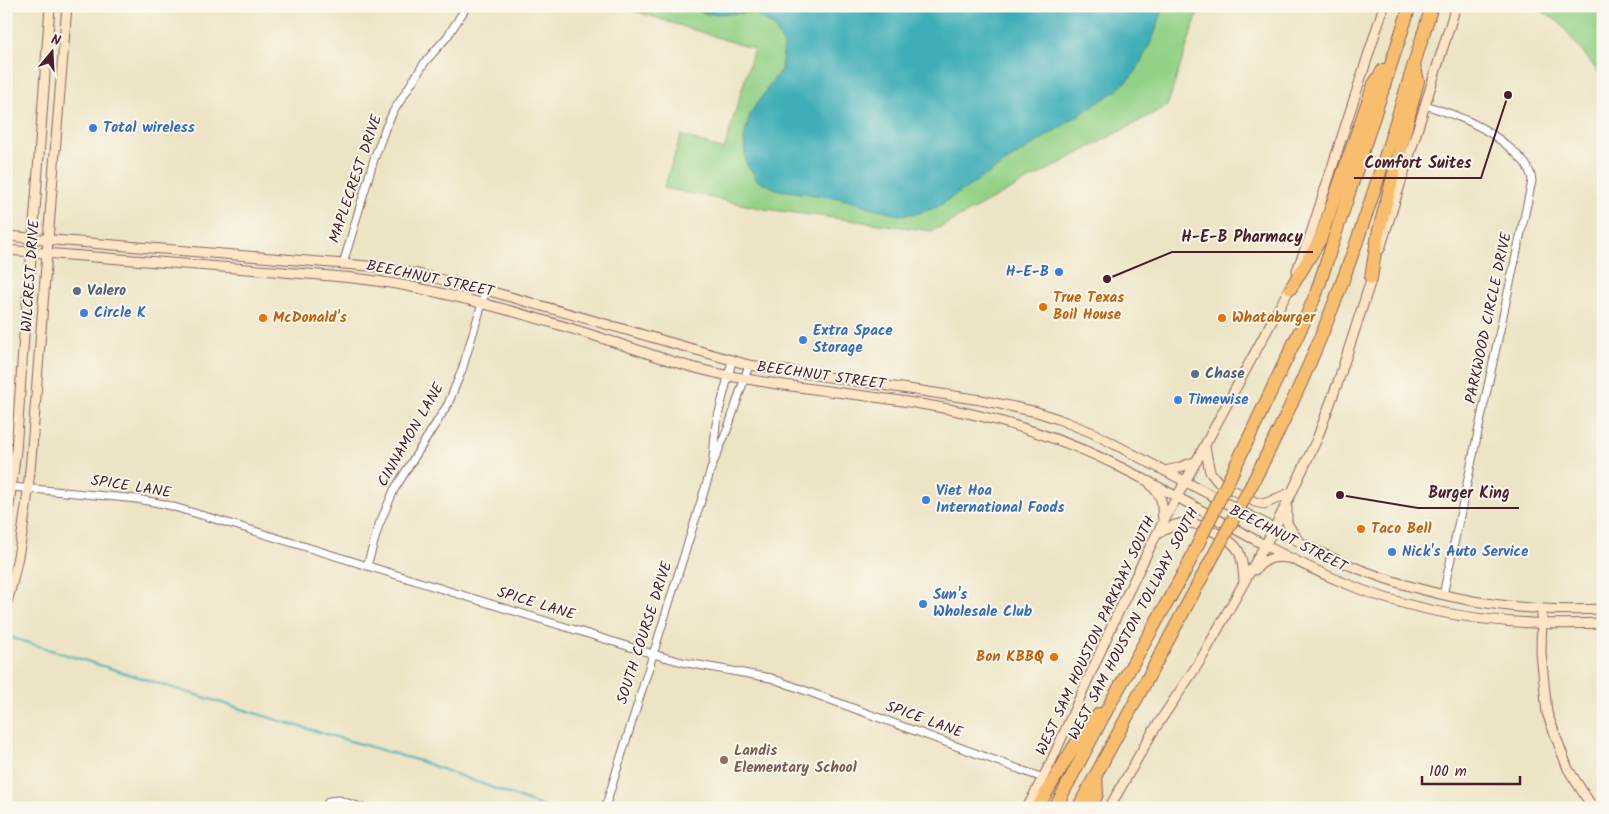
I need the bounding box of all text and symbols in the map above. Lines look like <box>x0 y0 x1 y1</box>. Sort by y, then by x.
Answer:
north arrow <box>28 28 78 78</box>
text: N <box>48 29 63 52</box>
street label: MAPLECREST DRIVE <box>323 110 390 246</box>
place label: Total wireless <box>103 116 195 140</box>
marker: Total wireless <box>87 122 99 134</box>
callout: Comfort Suites <box>1354 147 1481 178</box>
text: Comfort Suites <box>1365 151 1472 176</box>
street label: WILCREST DRIVE <box>15 218 47 333</box>
callout: H-E-B Pharmacy <box>1172 221 1313 252</box>
text: H-E-B Pharmacy <box>1181 225 1303 250</box>
street label: PARKWOOD CIRCLE DRIVE <box>1459 229 1519 406</box>
street label: BEECHNUT STREET <box>364 254 498 305</box>
place label: H-E-B <box>1006 260 1049 284</box>
marker: H-E-B <box>1053 266 1065 278</box>
place label: Valero <box>87 279 126 303</box>
marker: Valero <box>71 285 83 297</box>
place label: True Texas Boil House <box>1053 286 1124 327</box>
place label: Circle K <box>94 301 146 325</box>
marker: True Texas Boil House <box>1037 301 1049 313</box>
place label: McDonald's <box>273 306 347 330</box>
place label: Whataburger <box>1232 306 1316 330</box>
marker: Circle K <box>78 307 90 319</box>
marker: McDonald's <box>257 312 269 324</box>
marker: Whataburger <box>1216 312 1228 324</box>
place label: Extra Space Storage <box>813 319 893 360</box>
marker: Extra Space Storage <box>797 334 809 346</box>
street label: BEECHNUT STREET <box>755 355 889 397</box>
place label: Chase <box>1205 362 1245 386</box>
marker: Chase <box>1189 368 1201 380</box>
street label: CINNAMON LANE <box>371 377 451 491</box>
place label: Timewise <box>1188 388 1249 412</box>
marker: Timewise <box>1172 394 1184 406</box>
street label: SPICE LANE <box>89 469 174 505</box>
callout: Burger King <box>1418 477 1519 508</box>
place label: Viet Hoa International Foods <box>936 479 1065 520</box>
text: Burger King <box>1428 481 1510 506</box>
marker: Viet Hoa International Foods <box>920 494 932 506</box>
street label: BEECHNUT STREET <box>1225 499 1353 580</box>
street label: WEST SAM HOUSTON TOLLWAY SOUTH <box>1062 503 1206 745</box>
street label: WEST SAM HOUSTON PARKWAY SOUTH <box>1030 512 1162 760</box>
place label: Taco Bell <box>1371 517 1431 541</box>
marker: Taco Bell <box>1355 523 1367 535</box>
place label: Nick's Auto Service <box>1402 540 1529 564</box>
marker: Nick's Auto Service <box>1386 546 1398 558</box>
street label: SOUTH COURSE DRIVE <box>611 557 680 707</box>
street label: SPICE LANE <box>494 581 579 628</box>
place label: Sun's Wholesale Club <box>933 583 1033 624</box>
marker: Sun's Wholesale Club <box>917 598 929 610</box>
place label: Bon KBBQ <box>976 645 1044 669</box>
marker: Bon KBBQ <box>1048 651 1060 663</box>
street label: SPICE LANE <box>882 695 967 746</box>
place label: Landis Elementary School <box>734 739 857 780</box>
marker: Landis Elementary School <box>718 754 730 766</box>
scale bar <box>1422 754 1519 786</box>
text: 100 m <box>1429 760 1467 784</box>

